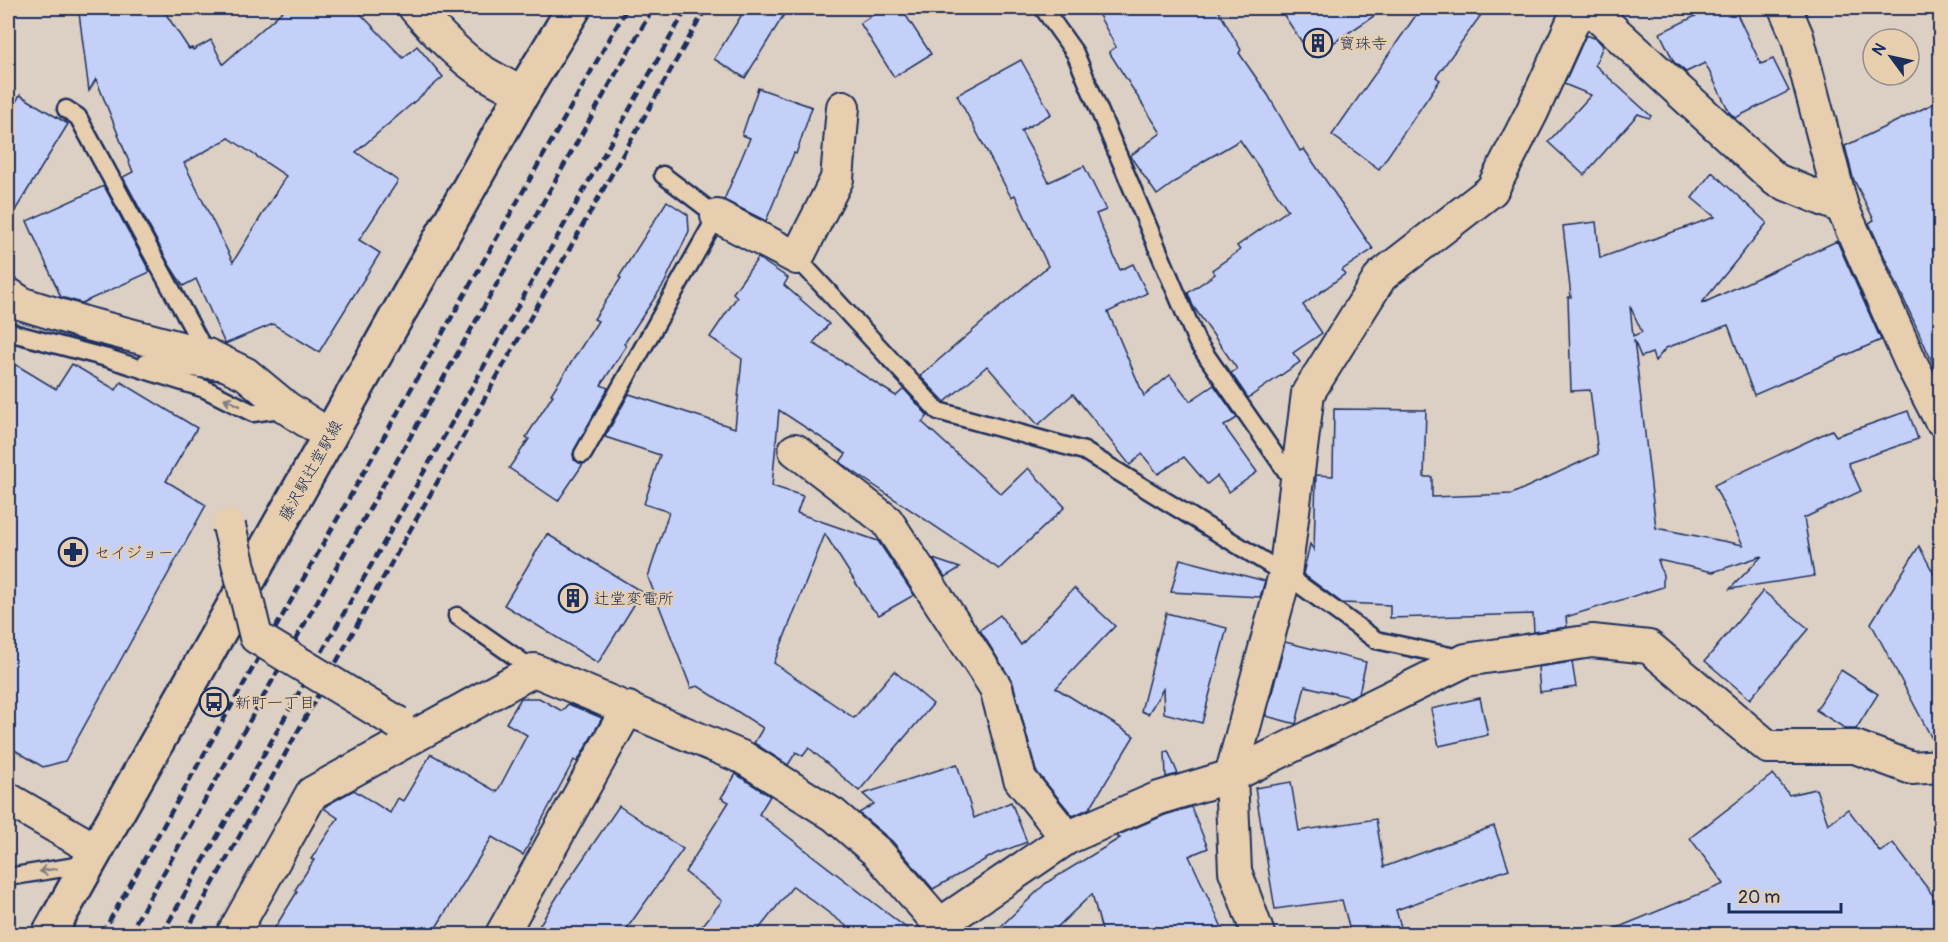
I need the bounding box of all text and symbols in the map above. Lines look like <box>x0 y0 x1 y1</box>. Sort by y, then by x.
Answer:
building icon: 寶珠寺 <box>1302 27 1334 59</box>
north arrow <box>1861 27 1921 87</box>
place label: 寶珠寺 <box>1339 34 1387 54</box>
text: N <box>1868 39 1891 59</box>
one-way arrow <box>223 396 241 408</box>
street label: 藤沢駅辻堂駅線 <box>275 417 347 524</box>
pharmacy icon: セイジョー <box>57 536 89 568</box>
place label: セイジョー <box>94 543 174 563</box>
building icon: 辻堂変電所 <box>557 582 589 614</box>
place label: 辻堂変電所 <box>594 589 674 609</box>
bus stop icon: 新町一丁目 <box>198 686 230 718</box>
place label: 新町一丁目 <box>235 693 315 713</box>
one-way arrow <box>38 865 58 876</box>
scale bar <box>1729 876 1842 914</box>
text: 20 m <box>1738 886 1780 909</box>

